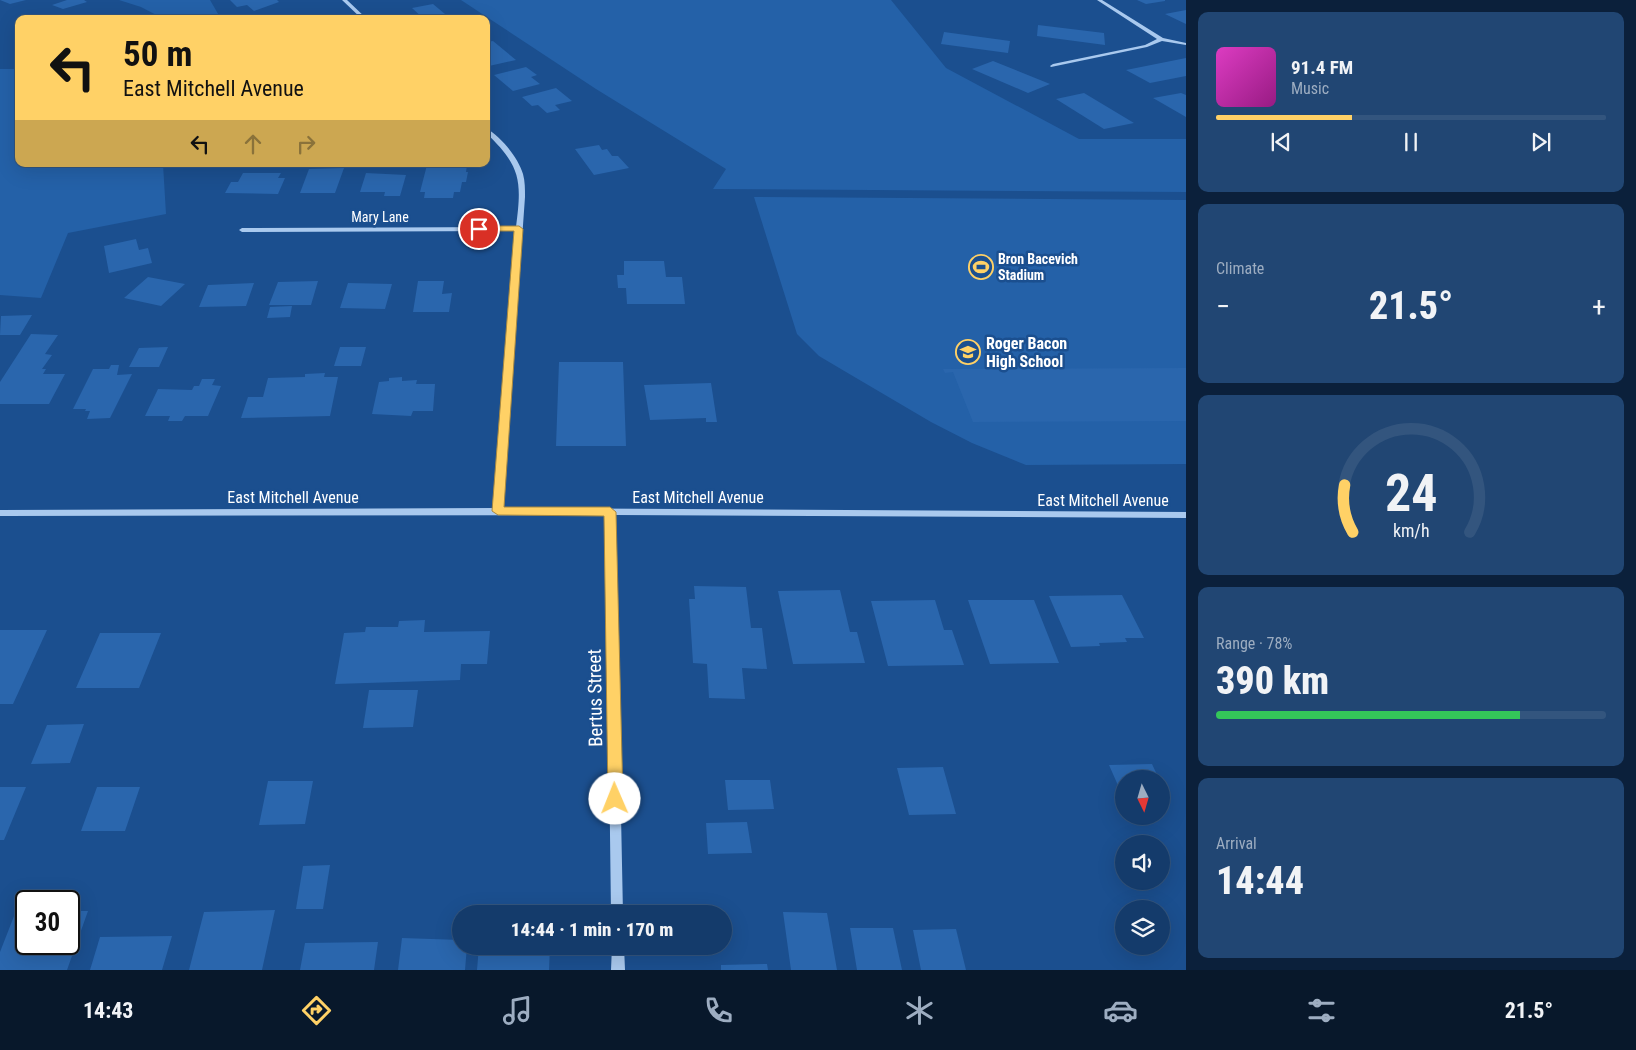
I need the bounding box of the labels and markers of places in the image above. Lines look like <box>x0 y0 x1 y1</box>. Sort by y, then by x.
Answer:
pin <box>458 208 500 250</box>
place label: Bron Bacevich Stadium <box>998 251 1078 283</box>
sports icon: Bron Bacevich Stadium <box>968 254 994 280</box>
place label: Roger Bacon High School <box>986 334 1067 371</box>
school or university icon: Roger Bacon High School <box>955 339 981 365</box>

